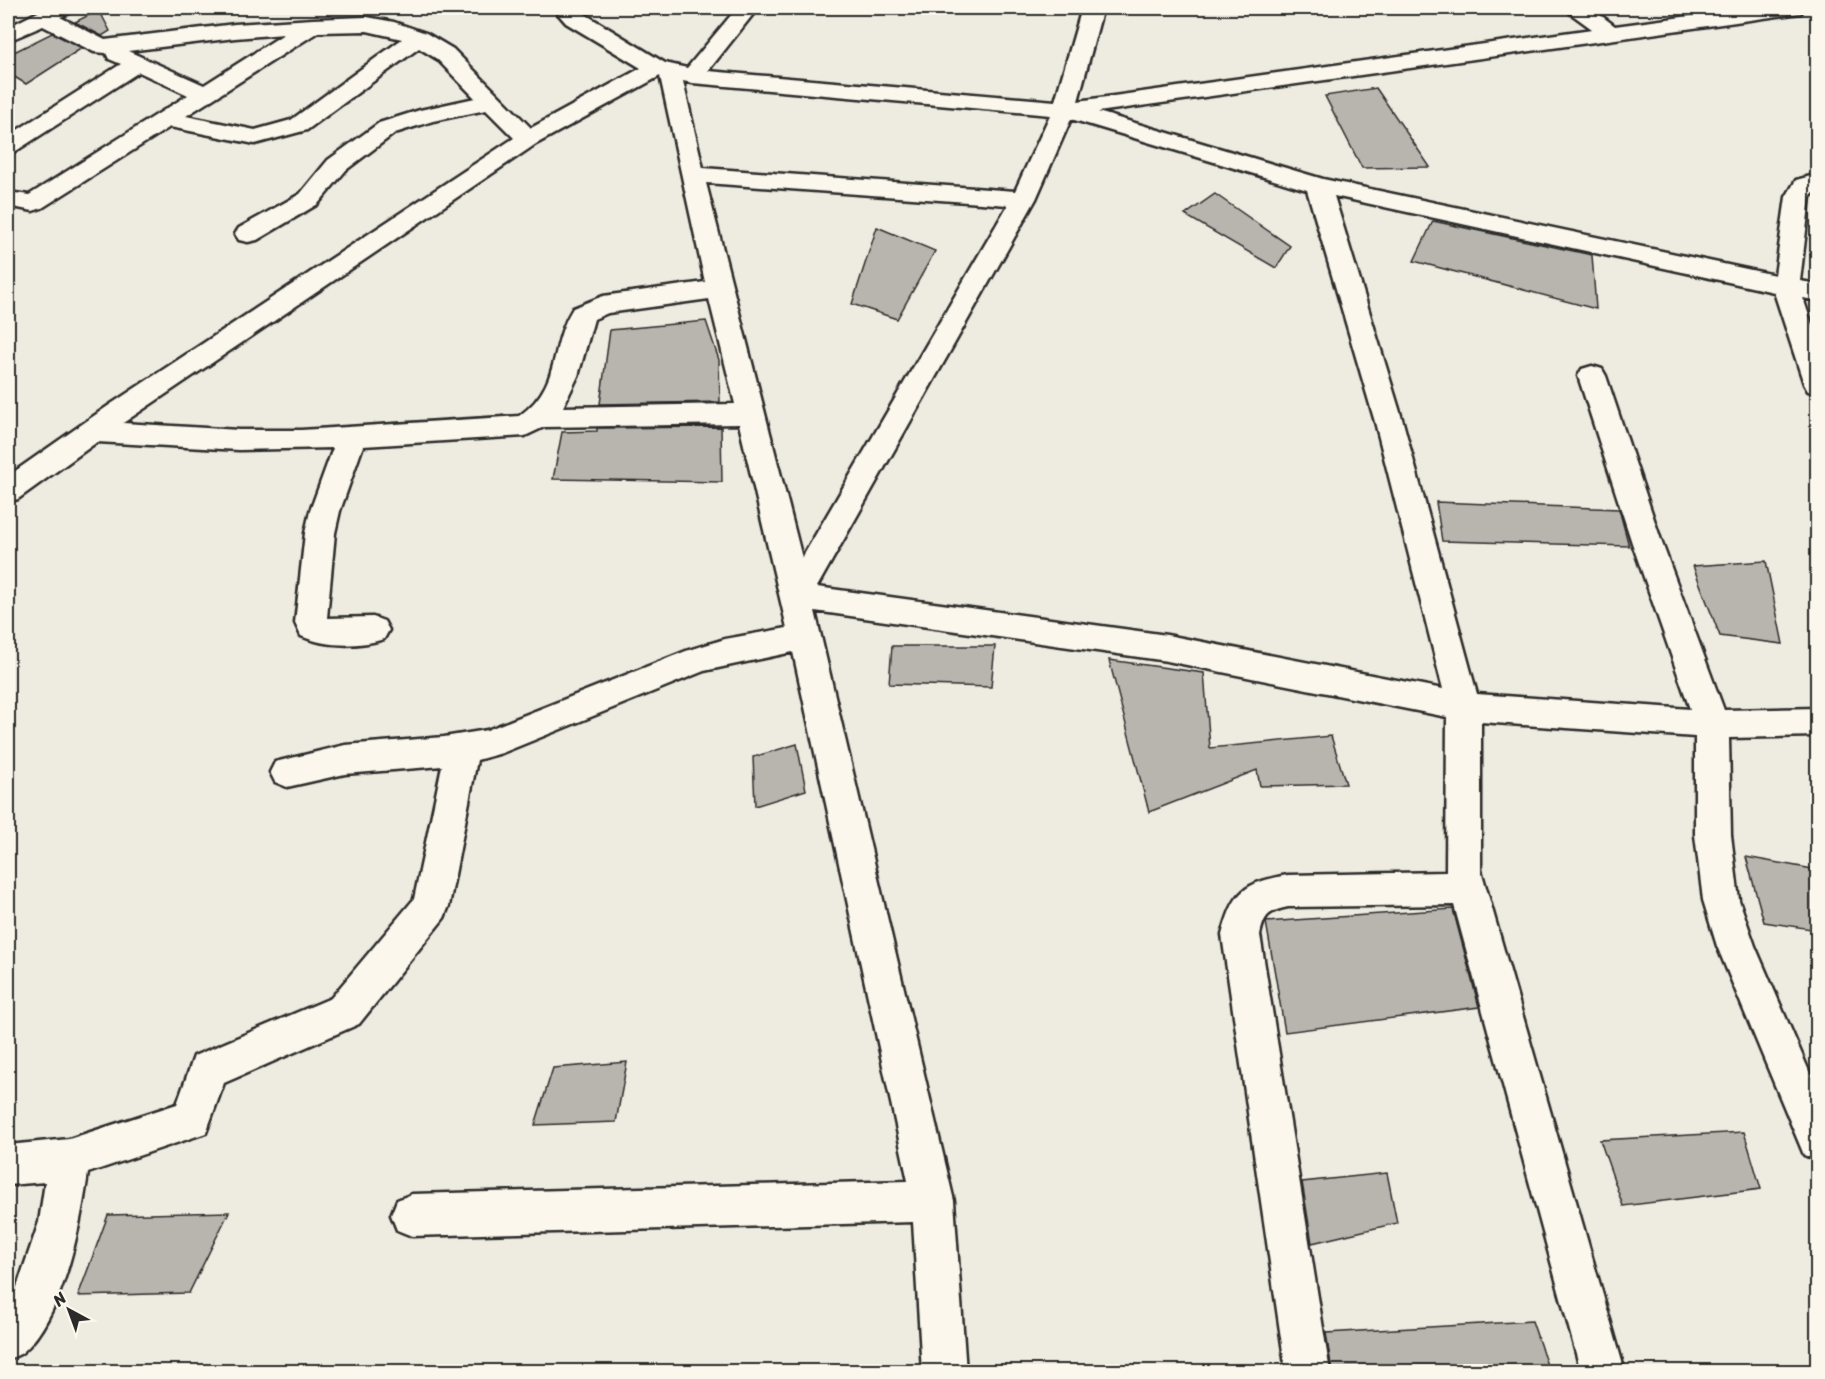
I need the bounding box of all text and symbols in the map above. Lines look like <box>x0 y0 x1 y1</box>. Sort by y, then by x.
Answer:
north arrow <box>39 1280 99 1340</box>
text: N <box>45 1284 74 1314</box>

